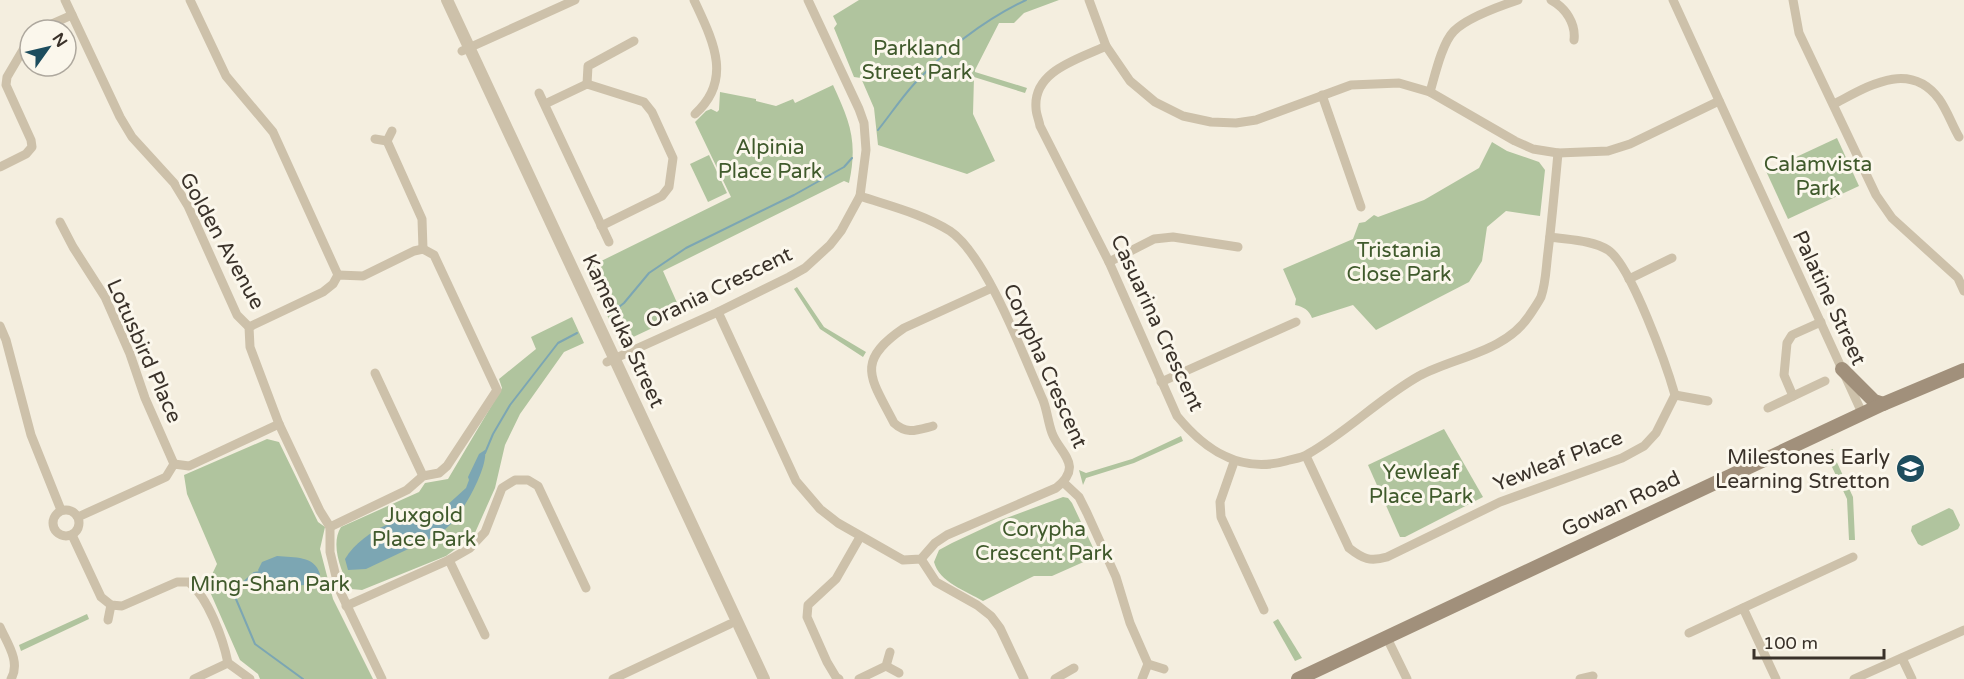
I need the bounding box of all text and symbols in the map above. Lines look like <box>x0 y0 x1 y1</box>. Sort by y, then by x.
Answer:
north arrow <box>18 18 78 78</box>
text: N <box>48 29 71 51</box>
park label: Parkland Street Park <box>862 36 972 85</box>
park label: Alpinia Place Park <box>718 135 822 184</box>
park label: Calamvista Park <box>1764 152 1872 201</box>
street label: Golden Avenue <box>174 168 270 314</box>
street label: Palatine Street <box>1787 227 1871 369</box>
street label: Casuarina Crescent <box>1105 231 1209 415</box>
park label: Tristania Close Park <box>1347 238 1451 287</box>
street label: Orania Crescent <box>642 242 796 334</box>
street label: Kameruka Street <box>577 250 669 412</box>
street label: Lotusbird Place <box>101 275 187 427</box>
street label: Corypha Crescent <box>998 280 1092 452</box>
street label: Yewleaf Place <box>1490 425 1626 497</box>
place label: Milestones Early Learning Stretton <box>1715 445 1890 494</box>
school or university icon: Milestones Early Learning Stretton <box>1895 453 1927 485</box>
park label: Yewleaf Place Park <box>1369 460 1473 509</box>
street label: Gowan Road <box>1558 466 1684 542</box>
park label: Juxgold Place Park <box>372 503 476 552</box>
park label: Corypha Crescent Park <box>975 517 1113 566</box>
park label: Ming-Shan Park <box>190 572 350 597</box>
scale bar <box>1754 622 1884 660</box>
text: 100 m <box>1763 632 1818 654</box>

